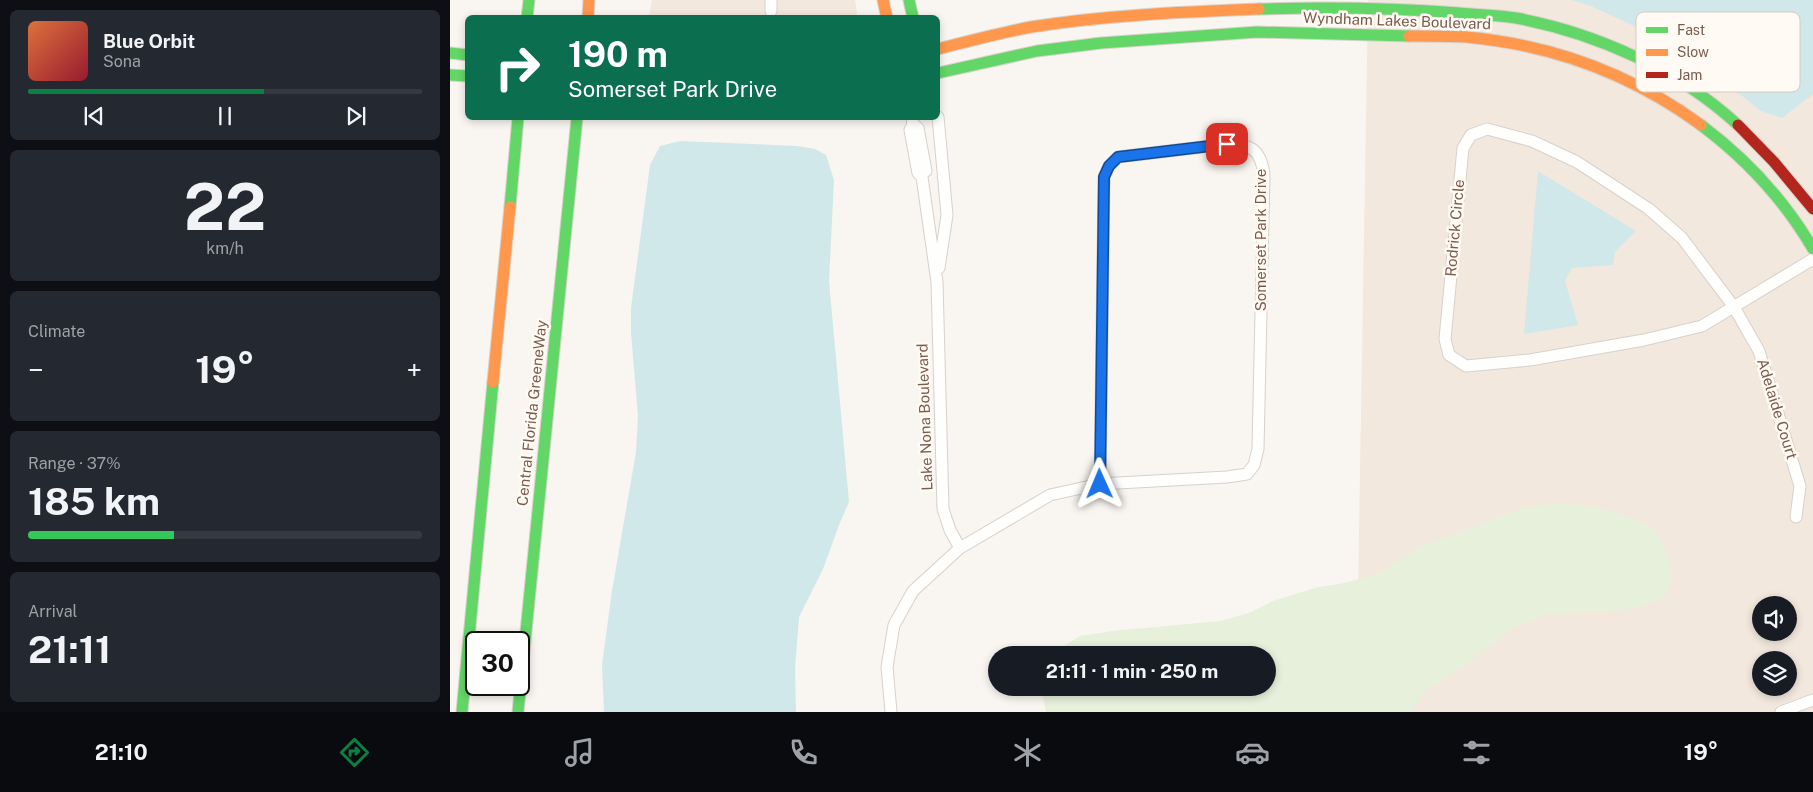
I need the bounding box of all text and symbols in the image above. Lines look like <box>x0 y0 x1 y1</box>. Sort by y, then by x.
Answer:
street label: Wyndham Lakes Boulevard <box>1303 9 1491 32</box>
legend <box>1636 12 1800 92</box>
text: Fast <box>1677 22 1705 38</box>
text: Blue Orbit <box>103 30 195 52</box>
text: 190 m <box>568 34 668 75</box>
icon: right <box>485 35 550 100</box>
text: Slow <box>1677 44 1709 60</box>
text: Sona <box>103 52 141 71</box>
text: Jam <box>1677 67 1702 83</box>
text: Somerset Park Drive <box>568 76 777 102</box>
icon: previous <box>80 102 108 130</box>
icon: pause <box>211 102 239 130</box>
icon: next <box>342 102 370 130</box>
pin <box>1206 123 1248 165</box>
icon: arrive <box>1213 130 1241 158</box>
text: 22 <box>184 168 266 245</box>
street label: Somerset Park Drive <box>1252 169 1269 311</box>
street label: Rodrick Circle <box>1442 179 1467 277</box>
text: km/h <box>206 239 244 258</box>
street label: Central Florida GreeneWay <box>513 319 550 507</box>
text: Climate <box>28 322 85 341</box>
street label: Lake Nona Boulevard <box>913 343 936 491</box>
text: 19° <box>195 347 255 392</box>
text: − <box>28 353 44 386</box>
text: + <box>406 353 422 386</box>
street label: Adelaide Court <box>1754 356 1801 461</box>
text: Range · 37% <box>28 454 121 473</box>
position arrow <box>1073 457 1125 509</box>
text: 185 km <box>28 479 160 524</box>
map controls <box>1752 596 1797 696</box>
button: sound <box>1752 596 1797 641</box>
text: Arrival <box>28 602 77 621</box>
text: 21:11 <box>28 627 111 672</box>
speed limit sign: 30 <box>465 631 530 696</box>
button: layers <box>1752 651 1797 696</box>
text: 21:11 · 1 min · 250 m <box>1046 660 1218 682</box>
icon: directions <box>337 735 372 770</box>
icon: music <box>562 735 597 770</box>
icon: phone <box>786 735 821 770</box>
icon: climate <box>1010 735 1045 770</box>
icon: car <box>1235 735 1270 770</box>
icon: filters <box>1459 735 1494 770</box>
text: 21:10 <box>95 739 148 765</box>
text: 19° <box>1684 739 1718 765</box>

